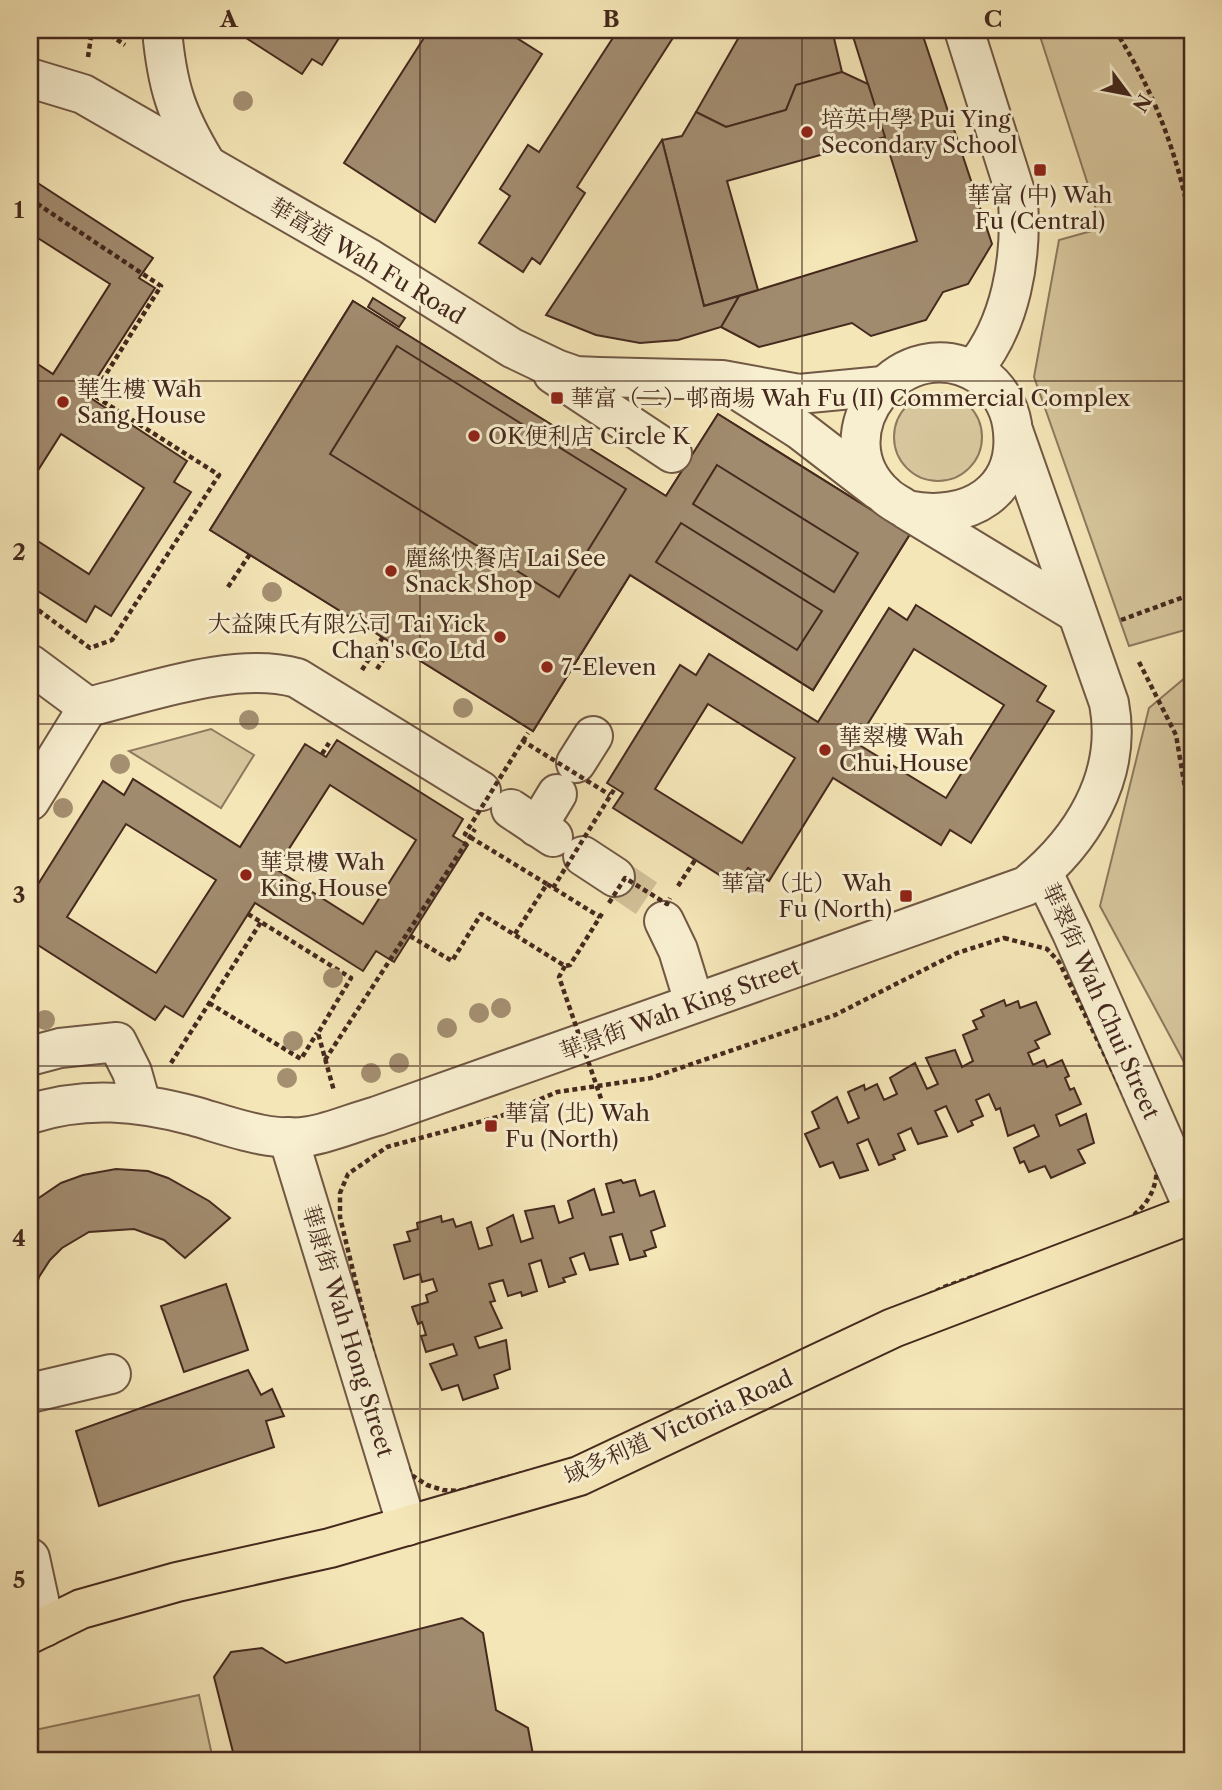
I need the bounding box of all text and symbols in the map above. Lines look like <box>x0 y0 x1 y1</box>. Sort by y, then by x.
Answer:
text: A <box>219 5 239 33</box>
text: B <box>602 5 620 33</box>
text: C <box>984 5 1002 33</box>
north arrow <box>1092 60 1162 130</box>
text: N <box>1128 90 1156 116</box>
place label: 培英中學 Pui Ying Secondary School <box>821 105 1018 159</box>
marker: 培英中學 Pui Ying Secondary School <box>799 124 815 140</box>
marker: 華富 (中) Wah Fu (Central) <box>1032 162 1048 178</box>
place label: 華富 (中) Wah Fu (Central) <box>968 181 1112 235</box>
street label: 華富道 Wah Fu Road <box>264 192 470 330</box>
text: 1 <box>14 196 25 224</box>
place label: 華生樓 Wah Sang House <box>77 375 206 429</box>
place label: 華富（二）邨商場 Wah Fu (II) Commercial Complex <box>571 384 1131 412</box>
marker: 華富（二）邨商場 Wah Fu (II) Commercial Complex <box>549 390 565 406</box>
marker: 華生樓 Wah Sang House <box>55 394 71 410</box>
place label: OK便利店 Circle K <box>488 422 691 450</box>
marker: OK便利店 Circle K <box>466 428 482 444</box>
text: 2 <box>12 538 26 566</box>
place label: 麗絲快餐店 Lai See Snack Shop <box>405 544 606 598</box>
marker: 麗絲快餐店 Lai See Snack Shop <box>383 563 399 579</box>
place label: 大益陳氏有限公司 Tai Yick Chan's Co Ltd <box>208 610 488 664</box>
marker: 大益陳氏有限公司 Tai Yick Chan's Co Ltd <box>492 629 508 645</box>
place label: 7-Eleven <box>561 653 656 681</box>
marker: 7-Eleven <box>539 659 555 675</box>
place label: 華翠樓 Wah Chui House <box>839 723 969 777</box>
marker: 華翠樓 Wah Chui House <box>817 742 833 758</box>
place label: 華景樓 Wah King House <box>260 848 388 902</box>
marker: 華景樓 Wah King House <box>238 867 254 883</box>
place label: 華富（北） Wah Fu (North) <box>721 869 892 923</box>
street label: 華翠街 Wah Chui Street <box>1036 879 1166 1123</box>
text: 3 <box>13 881 26 909</box>
marker: 華富（北） Wah Fu (North) <box>898 888 914 904</box>
street label: 華景街 Wah King Street <box>556 952 804 1066</box>
place label: 華富 (北) Wah Fu (North) <box>505 1099 650 1153</box>
marker: 華富 (北) Wah Fu (North) <box>483 1118 499 1134</box>
street label: 華康街 Wah Hong Street <box>296 1202 400 1460</box>
text: 4 <box>12 1224 26 1252</box>
street label: 域多利道 Victoria Road <box>559 1364 797 1490</box>
text: 5 <box>13 1566 25 1594</box>

